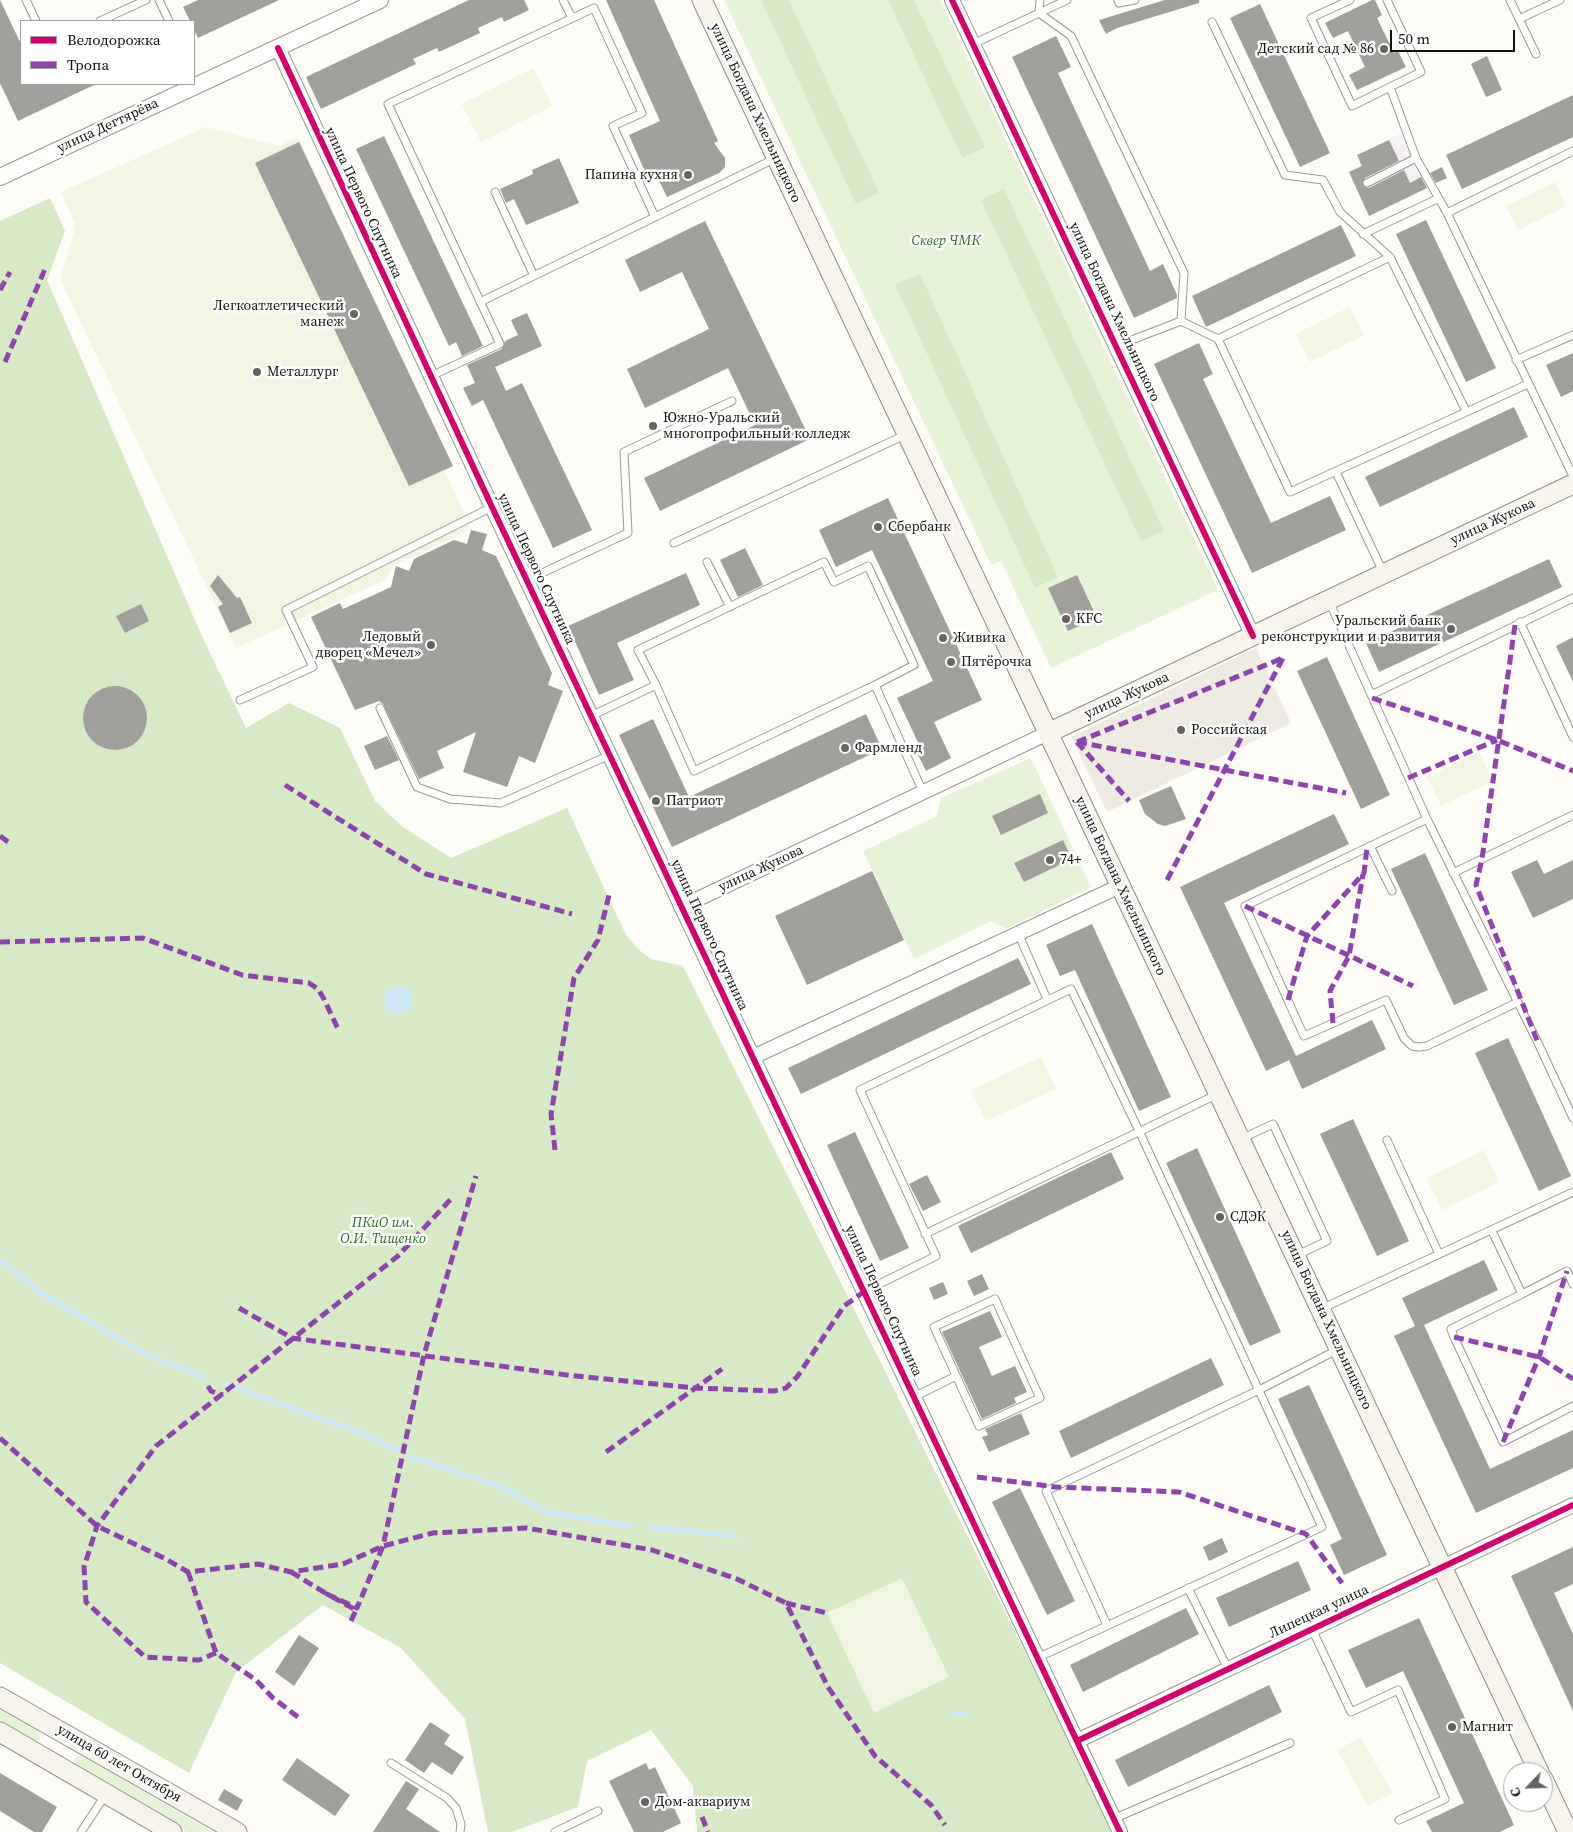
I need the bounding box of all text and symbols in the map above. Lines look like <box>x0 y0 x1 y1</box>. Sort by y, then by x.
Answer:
legend <box>20 20 195 85</box>
scale bar <box>1393 20 1518 52</box>
street label: улица Богдана Хмельницкого <box>706 21 804 205</box>
text: 50 m <box>1398 28 1430 49</box>
text: Велодорожка <box>67 29 161 50</box>
place label: Детский сад № 86 <box>1257 41 1374 57</box>
marker: Детский сад № 86 <box>1378 43 1390 55</box>
text: Тропа <box>67 54 109 75</box>
street label: улица Дегтярёва <box>55 95 161 157</box>
street label: улица Первого Спутника <box>321 125 405 281</box>
place label: Папина кухня <box>585 167 678 183</box>
marker: Папина кухня <box>682 169 694 181</box>
street label: улица Богдана Хмельницкого <box>1065 220 1163 404</box>
park label: Сквер ЧМК <box>911 233 981 249</box>
place label: Легкоатлетический манеж <box>213 298 344 331</box>
marker: Легкоатлетический манеж <box>348 308 360 320</box>
place label: Металлург <box>267 364 338 380</box>
marker: Металлург <box>251 366 263 378</box>
place label: Южно-Уральский многопрофильный колледж <box>663 410 850 442</box>
marker: Южно-Уральский многопрофильный колледж <box>647 420 659 432</box>
street label: улица Первого Спутника <box>494 491 578 647</box>
street label: улица Жукова <box>1448 495 1538 549</box>
place label: Сбербанк <box>888 519 951 535</box>
marker: Сбербанк <box>872 521 884 533</box>
place label: KFC <box>1076 611 1102 627</box>
marker: KFC <box>1060 613 1072 625</box>
place label: Уральский банк реконструкции и развития <box>1261 613 1441 646</box>
marker: Уральский банк реконструкции и развития <box>1445 623 1457 635</box>
place label: Ледовый дворец «Мечел» <box>315 629 421 662</box>
place label: Живика <box>953 630 1006 646</box>
marker: Живика <box>937 632 949 644</box>
marker: Ледовый дворец «Мечел» <box>425 639 437 651</box>
place label: Пятёрочка <box>961 654 1032 670</box>
marker: Пятёрочка <box>945 656 957 668</box>
street label: улица Жукова <box>1082 669 1172 723</box>
place label: Российская <box>1191 722 1267 738</box>
marker: Российская <box>1175 724 1187 736</box>
place label: Фармленд <box>855 740 922 756</box>
marker: Фармленд <box>839 742 851 754</box>
place label: Патриот <box>666 793 723 809</box>
street label: улица Богдана Хмельницкого <box>1071 794 1169 978</box>
marker: Патриот <box>650 795 662 807</box>
street label: улица Жукова <box>716 842 806 896</box>
place label: 74+ <box>1060 852 1081 868</box>
marker: 74+ <box>1044 854 1056 866</box>
street label: улица Первого Спутника <box>667 857 751 1013</box>
place label: СДЭК <box>1230 1209 1266 1225</box>
marker: СДЭК <box>1214 1211 1226 1223</box>
park label: ПКиО им. О.И. Тищенко <box>340 1215 426 1248</box>
street label: улица Первого Спутника <box>841 1223 925 1379</box>
street label: улица Богдана Хмельницкого <box>1277 1228 1375 1412</box>
street label: Липецкая улица <box>1267 1582 1371 1642</box>
place label: Магнит <box>1462 1719 1513 1735</box>
street label: улица 60 лет Октября <box>54 1721 184 1807</box>
marker: Магнит <box>1446 1721 1458 1733</box>
north arrow <box>1503 1762 1553 1812</box>
text: С <box>1504 1785 1526 1801</box>
place label: Дом-аквариум <box>655 1794 750 1810</box>
marker: Дом-аквариум <box>639 1796 651 1808</box>

